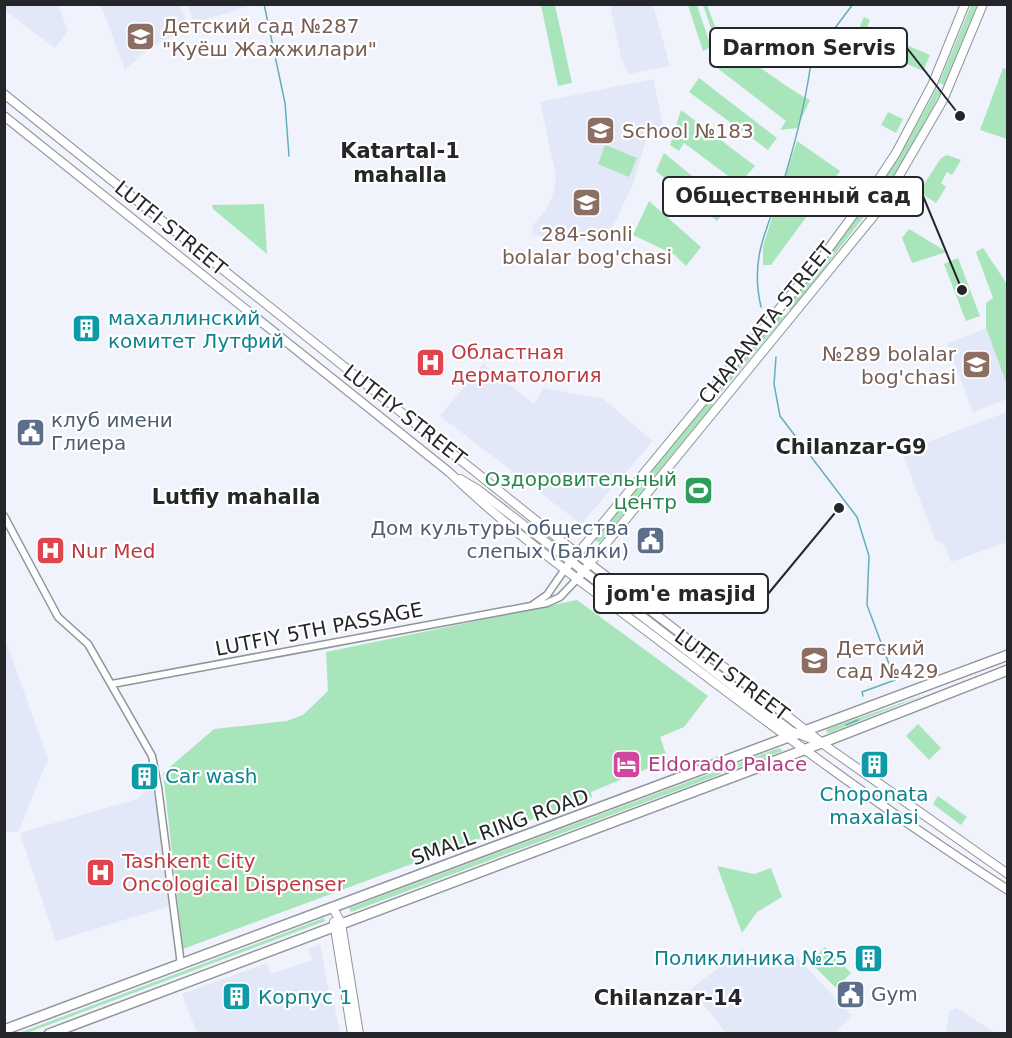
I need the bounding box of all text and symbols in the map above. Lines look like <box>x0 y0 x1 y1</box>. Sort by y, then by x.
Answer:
place label: Детский сад №287 "Куёш Жажжилари" <box>162 14 377 61</box>
school or university icon: Детский сад №287 "Куёш Жажжилари" <box>125 21 157 53</box>
callout: Darmon Servis <box>710 28 907 67</box>
text: Darmon Servis <box>722 36 896 60</box>
school or university icon: School №183 <box>585 115 617 147</box>
place label: School №183 <box>622 119 754 143</box>
district label: Katartal-1 mahalla <box>340 139 460 187</box>
street label: LUTFI STREET <box>110 176 232 281</box>
callout: Общественный сад <box>663 177 923 216</box>
text: Общественный сад <box>675 184 911 208</box>
school or university icon: 284-sonli bolalar bog'chasi <box>571 187 603 219</box>
place label: 284-sonli bolalar bog'chasi <box>502 222 672 269</box>
street label: CHAPANATA STREET <box>693 237 839 409</box>
place label: махаллинский комитет Лутфий <box>108 306 284 353</box>
building icon: махаллинский комитет Лутфий <box>71 313 103 345</box>
place label: Областная дерматология <box>451 340 602 387</box>
place label: №289 bolalar bog'chasi <box>822 342 957 389</box>
hospital icon: Областная дерматология <box>414 347 446 379</box>
school or university icon: №289 bolalar bog'chasi <box>961 349 993 381</box>
street label: LUTFIY STREET <box>339 360 472 471</box>
place label: клуб имени Глиера <box>51 408 173 455</box>
public building icon: клуб имени Глиера <box>14 416 46 448</box>
district label: Chilanzar-G9 <box>775 435 927 459</box>
place label: Оздоровительный центр <box>484 467 677 514</box>
sports icon: Оздоровительный центр <box>682 475 714 507</box>
district label: Lutfiy mahalla <box>152 485 320 509</box>
place label: Дом культуры общества слепых (Балки) <box>370 516 629 563</box>
public building icon: Дом культуры общества слепых (Балки) <box>634 524 666 556</box>
hospital icon: Nur Med <box>34 535 66 567</box>
place label: Nur Med <box>71 539 155 563</box>
callout: jom'e masjid <box>594 574 768 613</box>
text: jom'e masjid <box>605 582 756 606</box>
street label: LUTFIY 5TH PASSAGE <box>213 597 425 661</box>
street label: LUTFI STREET <box>670 624 795 726</box>
place label: Детский сад №429 <box>836 636 938 683</box>
school or university icon: Детский сад №429 <box>799 644 831 676</box>
hotel icon: Eldorado Palace <box>611 748 643 780</box>
building icon: Choponata maxalasi <box>858 748 890 780</box>
place label: Eldorado Palace <box>648 752 807 776</box>
building icon: Car wash <box>128 760 160 792</box>
place label: Car wash <box>165 764 258 788</box>
place label: Choponata maxalasi <box>820 782 928 829</box>
street label: SMALL RING ROAD <box>408 784 592 870</box>
place label: Tashkent City Oncological Dispenser <box>121 849 346 896</box>
hospital icon: Tashkent City Oncological Dispenser <box>85 856 117 888</box>
building icon: Поликлиника №25 <box>853 942 885 974</box>
place label: Поликлиника №25 <box>654 946 848 970</box>
public building icon: Gym <box>834 978 866 1010</box>
building icon: Корпус 1 <box>221 981 253 1013</box>
place label: Gym <box>871 982 918 1006</box>
place label: Корпус 1 <box>258 985 352 1009</box>
district label: Chilanzar-14 <box>594 986 742 1010</box>

